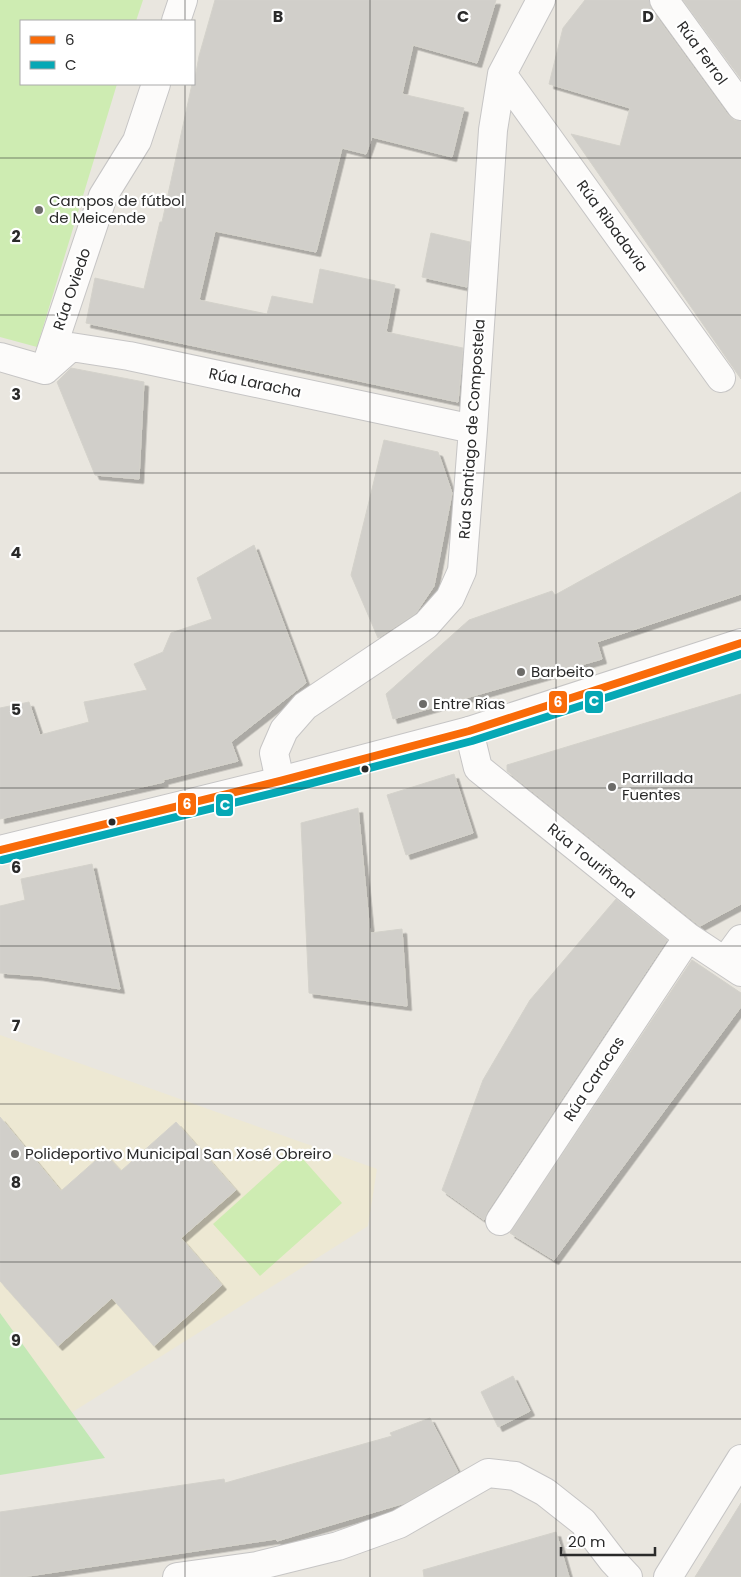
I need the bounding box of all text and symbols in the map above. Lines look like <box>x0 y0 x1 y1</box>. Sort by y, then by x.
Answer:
text: B <box>273 5 283 28</box>
text: C <box>457 5 469 28</box>
text: D <box>642 5 654 28</box>
street label: Rúa Ferrol <box>672 17 733 89</box>
legend <box>20 20 195 85</box>
text: 6 <box>65 29 75 50</box>
text: C <box>65 54 77 75</box>
street label: Rúa Ribadavia <box>572 176 653 276</box>
place label: Campos de fútbol de Meicende <box>49 190 185 228</box>
marker: Campos de fútbol de Meicende <box>33 204 45 216</box>
text: 2 <box>11 225 21 248</box>
street label: Rúa Oviedo <box>48 245 95 333</box>
street label: Rúa Santiago de Compostela <box>453 318 490 540</box>
street label: Rúa Laracha <box>207 362 303 403</box>
text: 3 <box>11 383 21 406</box>
text: 4 <box>11 541 22 564</box>
place label: Barbeito <box>531 661 594 682</box>
marker: Barbeito <box>515 666 527 678</box>
line badge: 6 <box>548 690 568 714</box>
line badge: C <box>584 690 604 714</box>
text: C <box>589 691 600 711</box>
text: 6 <box>554 692 563 712</box>
place label: Entre Rías <box>433 693 506 714</box>
text: 5 <box>11 698 21 721</box>
marker: Entre Rías <box>417 698 429 710</box>
unlabelled marker <box>360 764 370 774</box>
place label: Parrillada Fuentes <box>622 767 694 805</box>
marker: Parrillada Fuentes <box>606 781 618 793</box>
line badge: 6 <box>177 792 197 816</box>
line badge: C <box>215 793 234 817</box>
text: 6 <box>183 794 192 814</box>
text: C <box>220 795 231 815</box>
unlabelled marker <box>107 817 117 827</box>
street label: Rúa Touriñana <box>543 818 641 903</box>
text: 6 <box>11 856 21 879</box>
text: 7 <box>12 1014 21 1037</box>
street label: Rúa Caracas <box>558 1032 629 1125</box>
place label: Polideportivo Municipal San Xosé Obreiro <box>25 1143 332 1164</box>
marker: Polideportivo Municipal San Xosé Obreiro <box>9 1148 21 1160</box>
text: 8 <box>11 1171 21 1194</box>
text: 9 <box>11 1329 21 1352</box>
scale bar <box>561 1524 655 1556</box>
text: 20 m <box>568 1531 606 1552</box>

